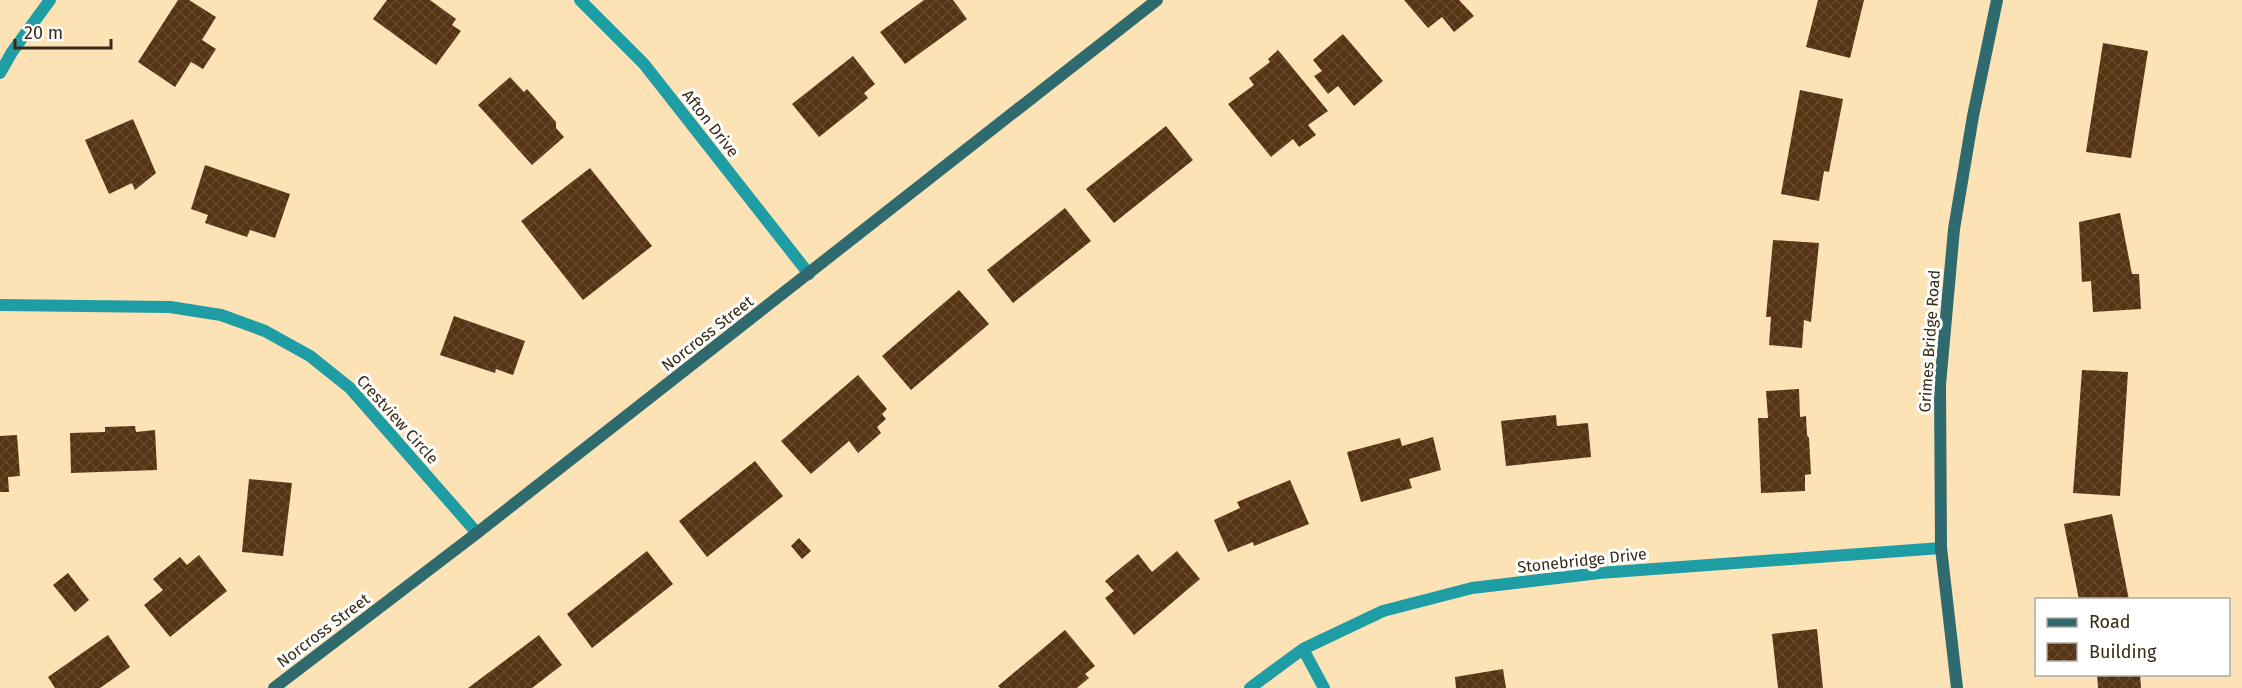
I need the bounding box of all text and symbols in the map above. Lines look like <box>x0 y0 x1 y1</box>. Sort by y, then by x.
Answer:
scale bar <box>15 12 111 50</box>
text: 20 m <box>24 22 63 44</box>
street label: Afton Drive <box>678 86 743 161</box>
street label: Grimes Bridge Road <box>1915 269 1944 413</box>
street label: Norcross Street <box>658 292 757 375</box>
street label: Crestview Circle <box>353 371 443 468</box>
street label: Stonebridge Drive <box>1516 544 1648 577</box>
street label: Norcross Street <box>273 589 374 671</box>
legend <box>2035 598 2230 676</box>
text: Road <box>2089 611 2131 633</box>
text: Building <box>2089 641 2157 663</box>

